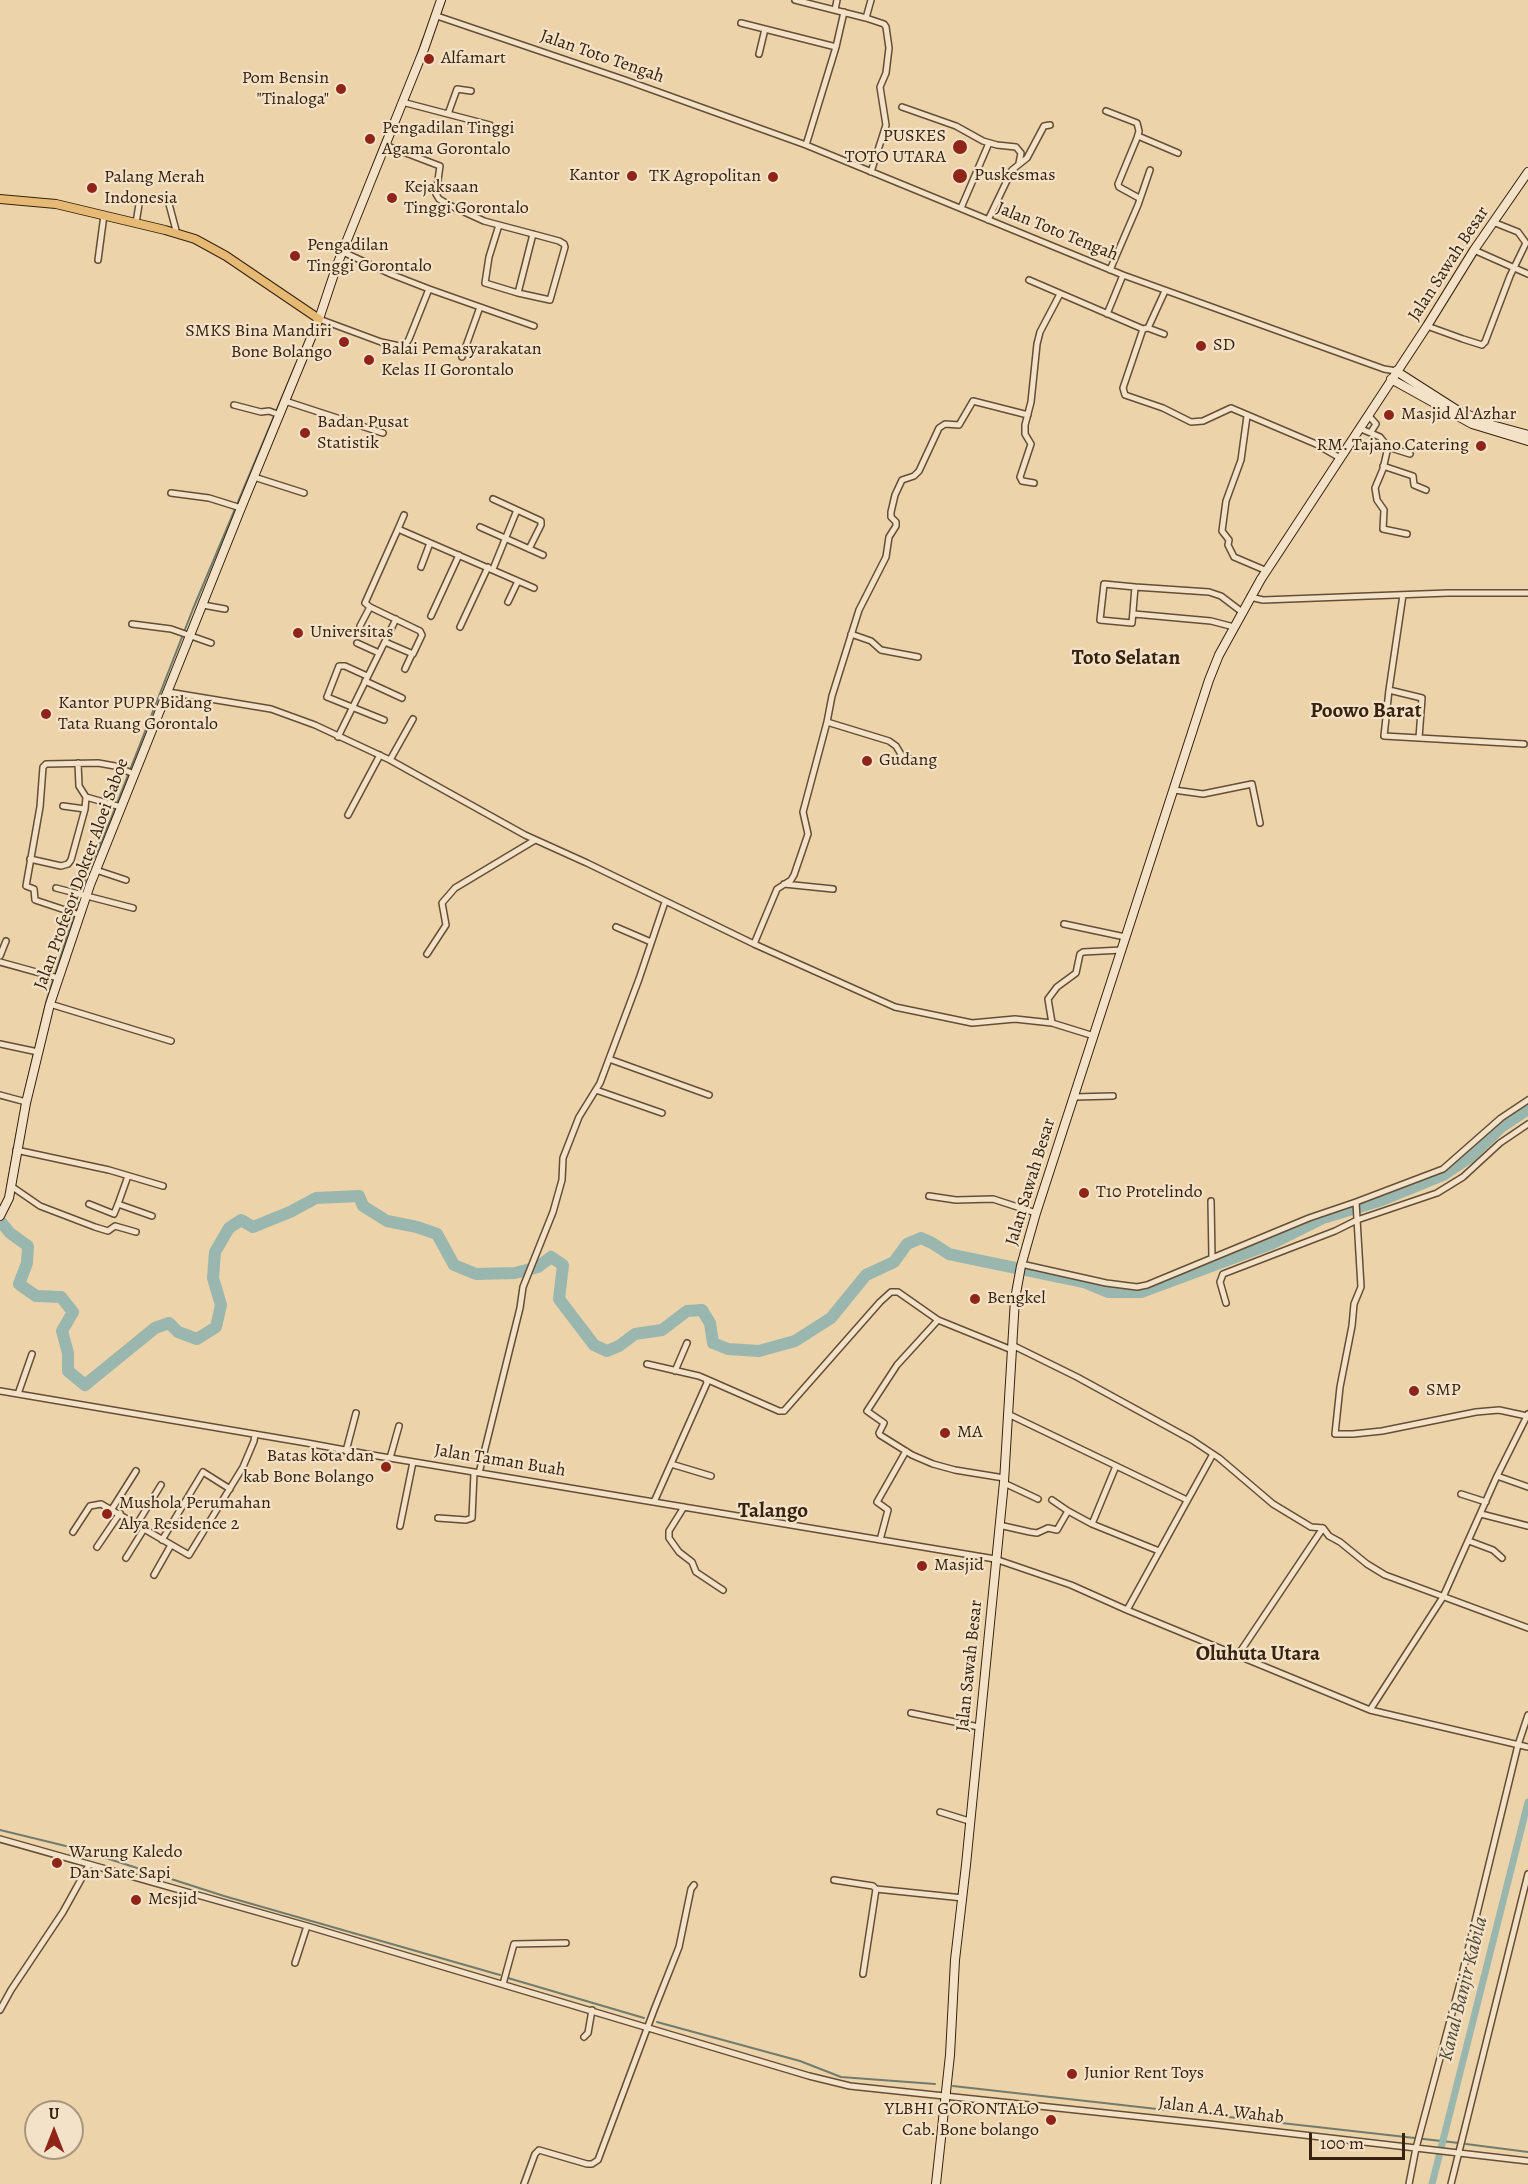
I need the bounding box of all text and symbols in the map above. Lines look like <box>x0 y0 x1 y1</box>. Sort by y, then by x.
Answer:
street label: Jalan Toto Tengah <box>537 26 667 88</box>
place label: Alfamart <box>441 48 506 70</box>
marker: Alfamart <box>422 52 436 66</box>
place label: Pom Bensin "Tinaloga" <box>242 68 329 110</box>
marker: Pom Bensin "Tinaloga" <box>334 82 348 96</box>
place label: Pengadilan Tinggi Agama Gorontalo <box>382 118 514 160</box>
place label: PUSKES TOTO UTARA <box>845 126 946 168</box>
marker: Pengadilan Tinggi Agama Gorontalo <box>363 132 377 146</box>
marker: PUSKES TOTO UTARA <box>951 138 969 156</box>
place label: Kantor <box>569 165 620 187</box>
place label: Puskesmas <box>974 165 1055 187</box>
place label: TK Agropolitan <box>649 166 761 188</box>
place label: Palang Merah Indonesia <box>104 167 205 210</box>
marker: Puskesmas <box>951 167 969 185</box>
marker: Kantor <box>625 169 639 183</box>
marker: TK Agropolitan <box>766 170 780 184</box>
place label: Kejaksaan Tinggi Gorontalo <box>404 177 529 219</box>
marker: Palang Merah Indonesia <box>85 181 99 195</box>
marker: Kejaksaan Tinggi Gorontalo <box>385 191 399 205</box>
street label: Jalan Toto Tengah <box>993 198 1121 266</box>
street label: Jalan Sawah Besar <box>1404 203 1494 325</box>
place label: Pengadilan Tinggi Gorontalo <box>307 235 432 278</box>
marker: Pengadilan Tinggi Gorontalo <box>288 249 302 263</box>
place label: SMKS Bina Mandiri Bone Bolango <box>185 321 332 364</box>
marker: SMKS Bina Mandiri Bone Bolango <box>337 335 351 349</box>
place label: SD <box>1213 335 1235 357</box>
place label: Balai Pemasyarakatan Kelas II Gorontalo <box>381 339 542 382</box>
marker: SD <box>1194 339 1208 353</box>
marker: Balai Pemasyarakatan Kelas II Gorontalo <box>362 353 376 367</box>
place label: Masjid Al Azhar <box>1401 404 1516 426</box>
marker: Masjid Al Azhar <box>1382 408 1396 422</box>
place label: Badan Pusat Statistik <box>317 412 409 454</box>
marker: Badan Pusat Statistik <box>298 426 312 440</box>
place label: RM. Tajano Catering <box>1317 435 1469 457</box>
marker: RM. Tajano Catering <box>1474 439 1488 453</box>
place label: Universitas <box>310 622 393 644</box>
marker: Universitas <box>291 626 305 640</box>
district label: Toto Selatan <box>1072 646 1180 672</box>
place label: Kantor PUPR Bidang Tata Ruang Gorontalo <box>58 693 218 736</box>
district label: Poowo Barat <box>1310 699 1422 725</box>
marker: Kantor PUPR Bidang Tata Ruang Gorontalo <box>39 707 53 721</box>
place label: Gudang <box>879 750 937 772</box>
marker: Gudang <box>860 754 874 768</box>
street label: Jalan Profesor Dokter Aloei Saboe <box>30 755 134 993</box>
street label: Jalan Sawah Besar <box>1001 1116 1061 1248</box>
place label: T10 Protelindo <box>1096 1182 1203 1204</box>
marker: T10 Protelindo <box>1077 1186 1091 1200</box>
place label: Bengkel <box>987 1288 1046 1310</box>
marker: Bengkel <box>968 1292 982 1306</box>
place label: SMP <box>1426 1380 1461 1402</box>
marker: SMP <box>1407 1384 1421 1398</box>
place label: MA <box>957 1422 983 1444</box>
marker: MA <box>938 1426 952 1440</box>
street label: Jalan Taman Buah <box>433 1440 567 1482</box>
place label: Batas kota dan kab Bone Bolango <box>243 1446 374 1488</box>
marker: Batas kota dan kab Bone Bolango <box>379 1460 393 1474</box>
place label: Mushola Perumahan Alya Residence 2 <box>119 1493 271 1536</box>
district label: Talango <box>738 1499 808 1525</box>
marker: Mushola Perumahan Alya Residence 2 <box>100 1507 114 1521</box>
place label: Masjid <box>934 1555 984 1577</box>
marker: Masjid <box>915 1559 929 1573</box>
street label: Jalan Sawah Besar <box>952 1599 988 1733</box>
district label: Oluhuta Utara <box>1196 1642 1320 1668</box>
place label: Warung Kaledo Dan Sate Sapi <box>69 1842 182 1884</box>
marker: Warung Kaledo Dan Sate Sapi <box>50 1856 64 1870</box>
place label: Mesjid <box>148 1889 197 1911</box>
marker: Mesjid <box>129 1893 143 1907</box>
water label: Kanal Banjir Kabila <box>1434 1914 1494 2064</box>
place label: Junior Rent Toys <box>1084 2063 1204 2085</box>
marker: Junior Rent Toys <box>1065 2067 1079 2081</box>
street label: Jalan A.A. Wahab <box>1157 2093 1285 2129</box>
place label: YLBHI GORONTALO Cab. Bone bolango <box>884 2099 1039 2142</box>
north arrow <box>24 2100 84 2160</box>
text: U <box>49 2103 59 2125</box>
marker: YLBHI GORONTALO Cab. Bone bolango <box>1044 2113 1058 2127</box>
scale bar <box>1312 2121 1408 2159</box>
text: 100 m <box>1320 2131 1364 2155</box>

